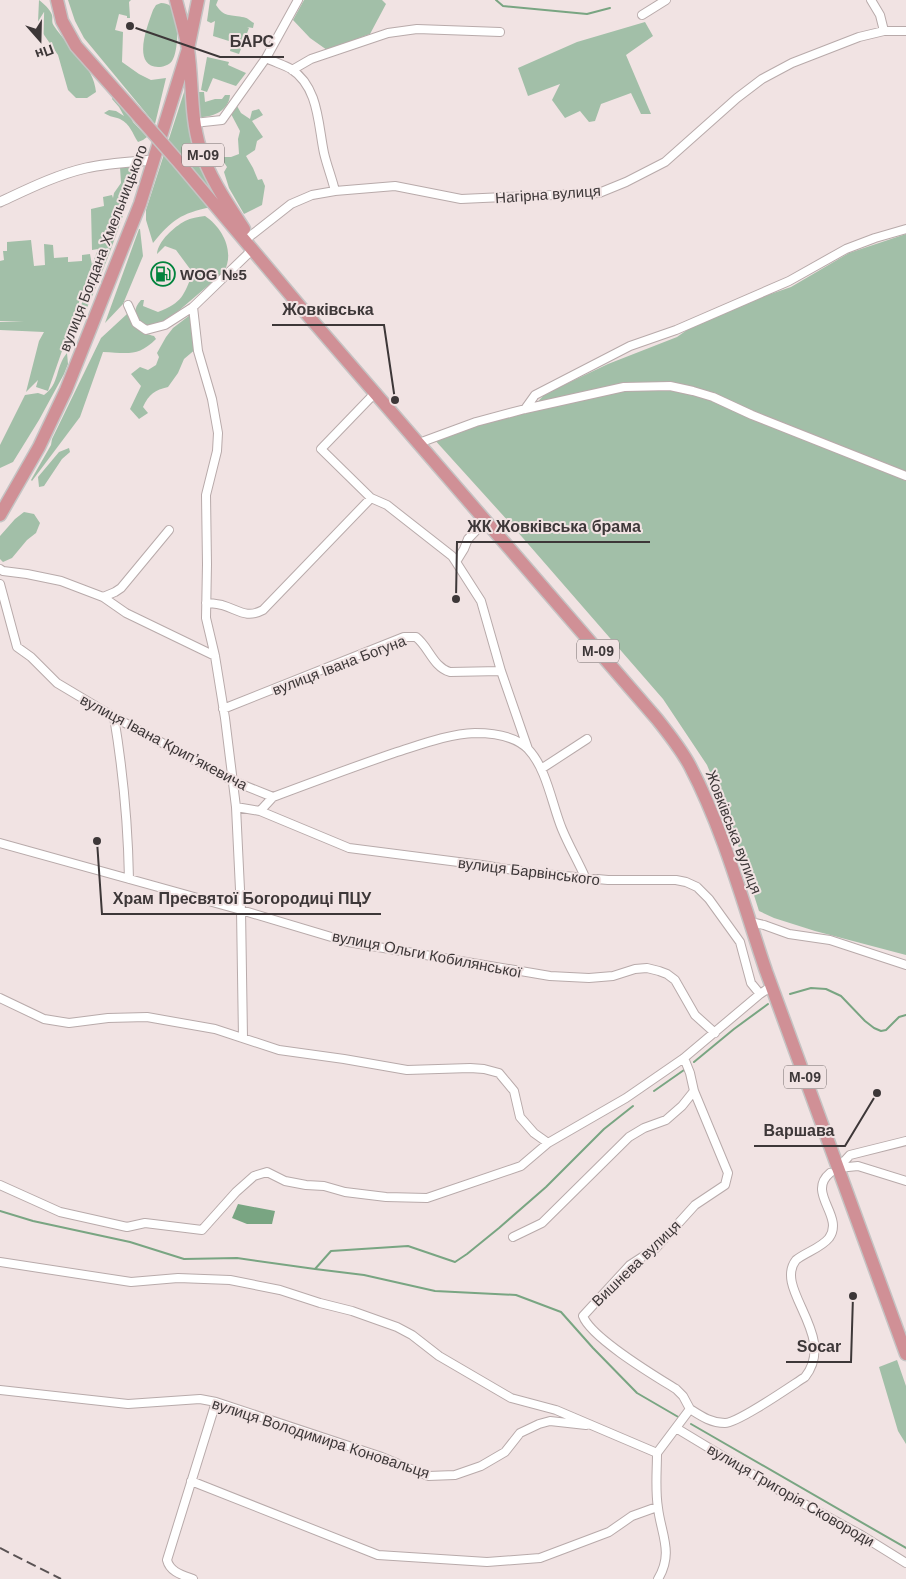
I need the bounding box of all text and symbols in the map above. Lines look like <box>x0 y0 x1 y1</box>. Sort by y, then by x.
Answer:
north arrow <box>15 15 65 65</box>
callout: БАРС <box>220 26 284 57</box>
text: БАРС <box>230 33 275 50</box>
text: Пн <box>33 42 56 63</box>
street label: вулиця Богдана Хмельницького <box>56 142 150 354</box>
road number: М-09 <box>182 144 224 166</box>
street label: Нагірна вулиця <box>495 182 601 206</box>
fuel station icon: WOG №5 <box>150 261 176 287</box>
place label: WOG №5 <box>180 266 247 283</box>
callout: Жовківська <box>272 294 384 325</box>
text: Жовківська <box>281 301 374 318</box>
callout: ЖК Жовківська брама <box>457 511 650 542</box>
text: ЖК Жовківська брама <box>466 518 641 535</box>
street label: вулиця Івана Богуна <box>270 631 409 698</box>
road number: М-09 <box>577 640 619 662</box>
street label: вулиця Івана Крипʼякевича <box>78 691 251 794</box>
street label: Жовківська вулиця <box>703 768 765 896</box>
street label: вулиця Барвінського <box>457 854 601 888</box>
callout: Храм Пресвятої Богородиці ПЦУ <box>102 883 381 914</box>
text: Храм Пресвятої Богородиці ПЦУ <box>113 890 372 907</box>
street label: вулиця Ольги Кобилянської <box>331 927 524 981</box>
road number: М-09 <box>784 1066 826 1088</box>
callout: Варшава <box>754 1115 845 1146</box>
text: Варшава <box>764 1122 835 1139</box>
street label: Вишнева вулиця <box>588 1217 684 1309</box>
callout: Socar <box>786 1331 851 1362</box>
text: Socar <box>797 1338 841 1355</box>
street label: вулиця Володимира Коновальця <box>210 1395 432 1481</box>
street label: вулиця Григорія Сковороди <box>705 1440 877 1550</box>

